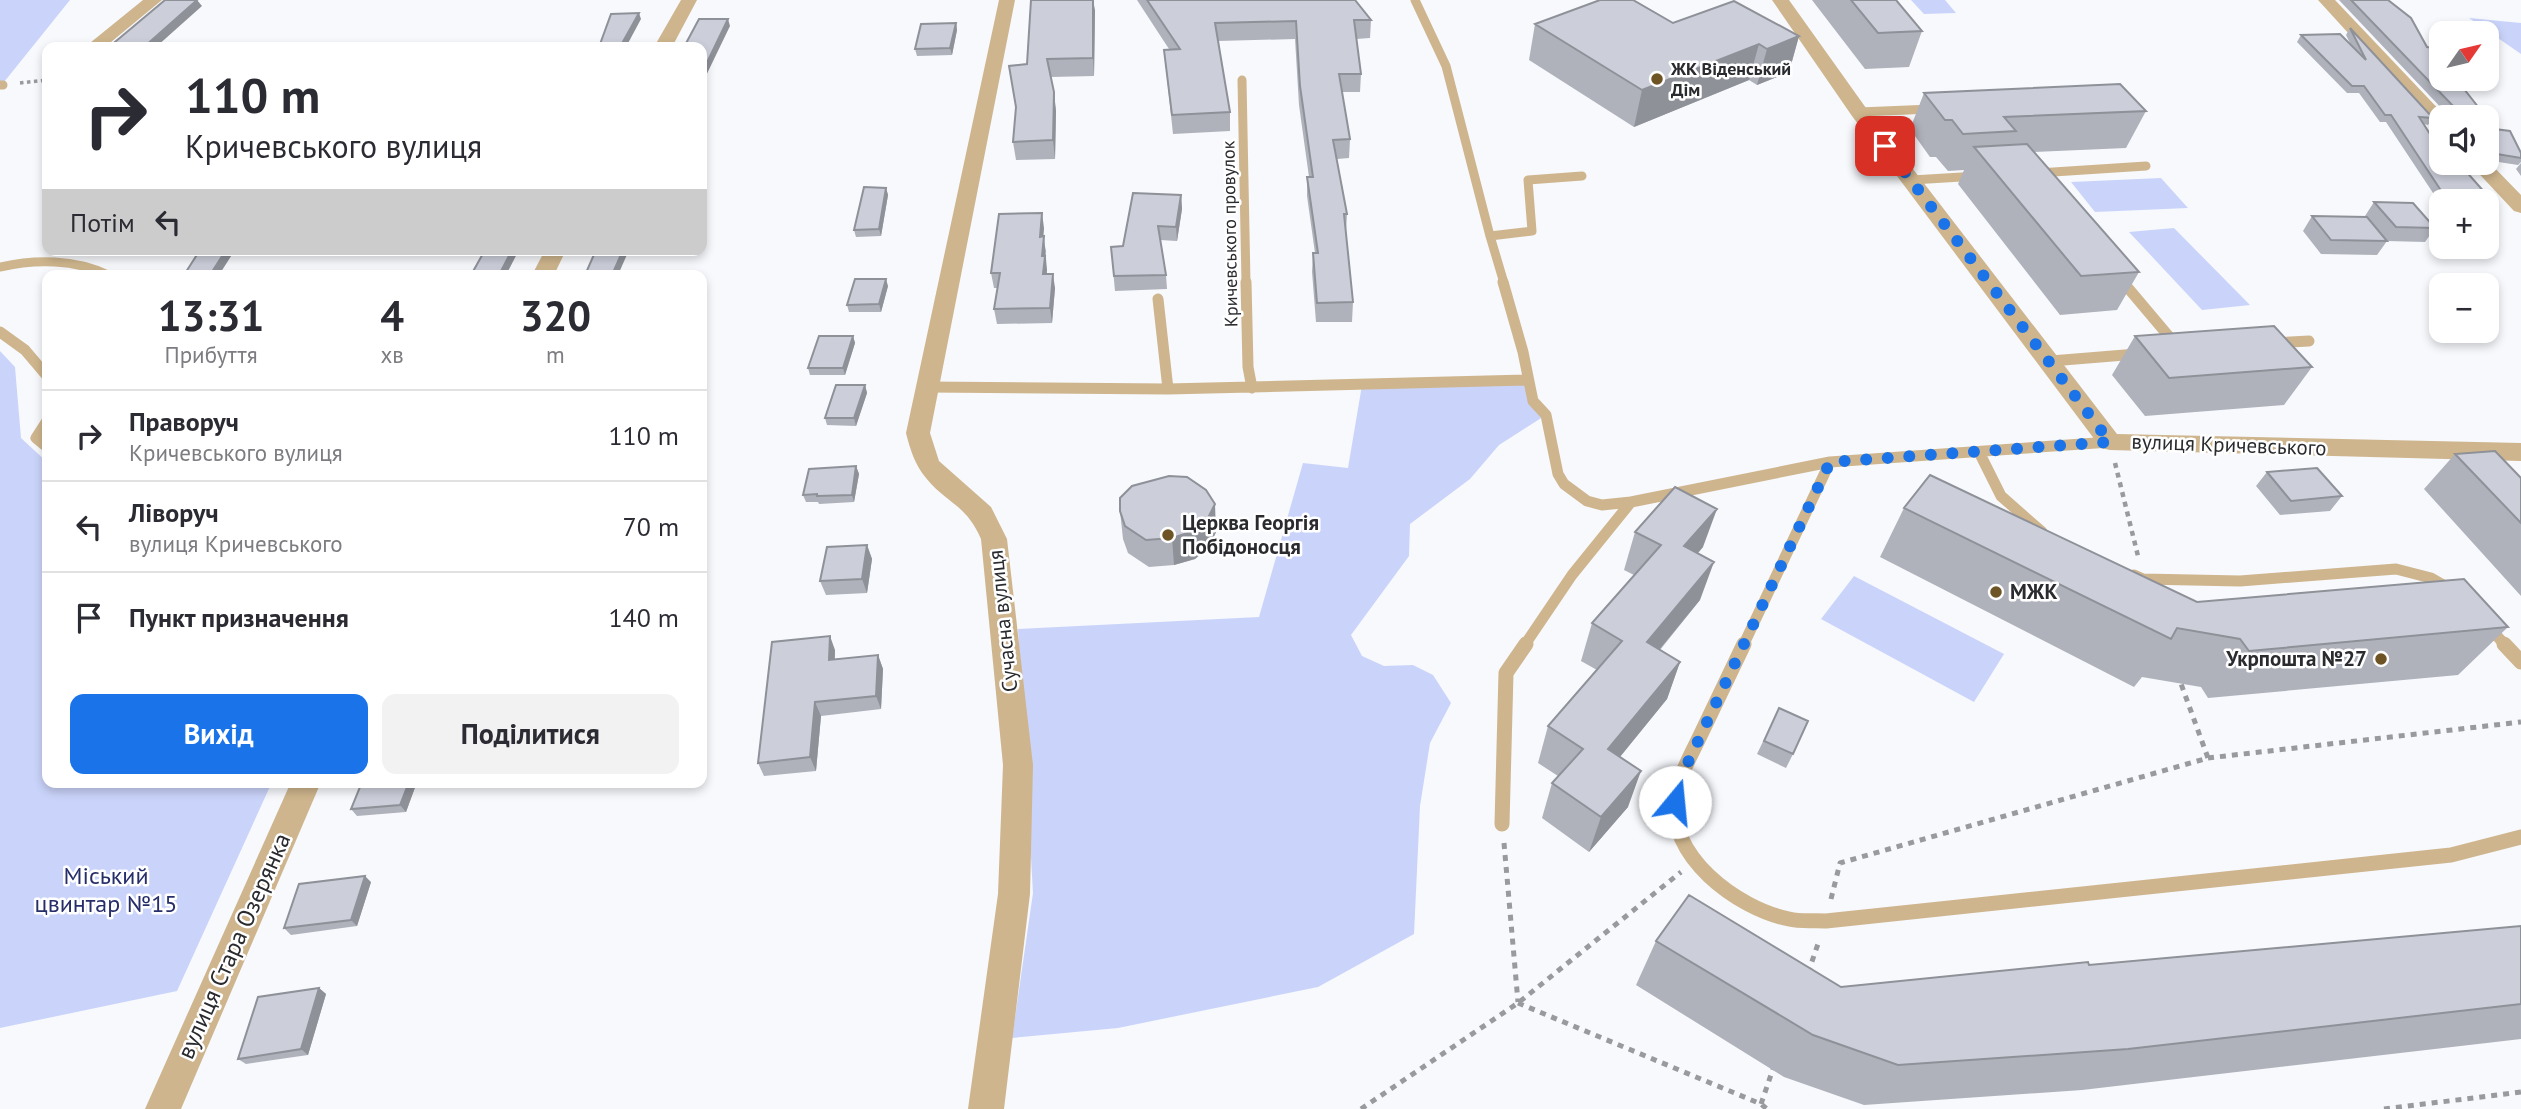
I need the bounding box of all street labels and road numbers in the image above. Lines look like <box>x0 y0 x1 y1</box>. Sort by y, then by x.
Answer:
street label: Кричевського провулок <box>1216 140 1243 327</box>
street label: вулиця Кричевського <box>2131 428 2327 461</box>
street label: Сучасна вулиця <box>982 549 1023 693</box>
street label: вулиця Стара Озерянка <box>170 828 297 1063</box>

